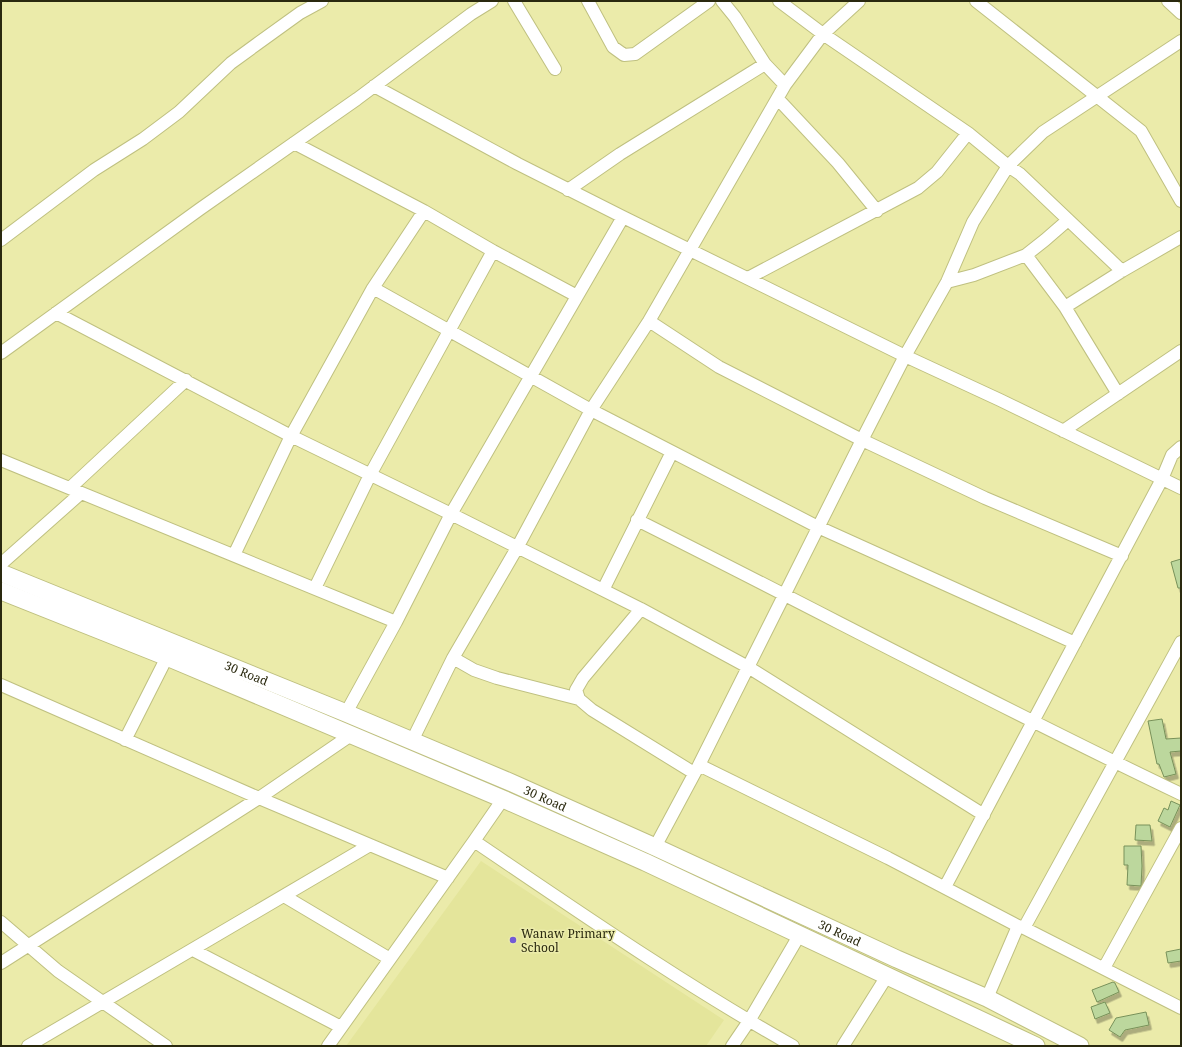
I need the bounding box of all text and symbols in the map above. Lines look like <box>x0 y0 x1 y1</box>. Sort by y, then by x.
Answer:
street label: 30 Road <box>222 656 271 689</box>
street label: 30 Road <box>521 781 570 815</box>
street label: 30 Road <box>816 915 865 950</box>
place label: Wanaw Primary School <box>521 925 615 956</box>
marker: Wanaw Primary School <box>508 935 518 945</box>

